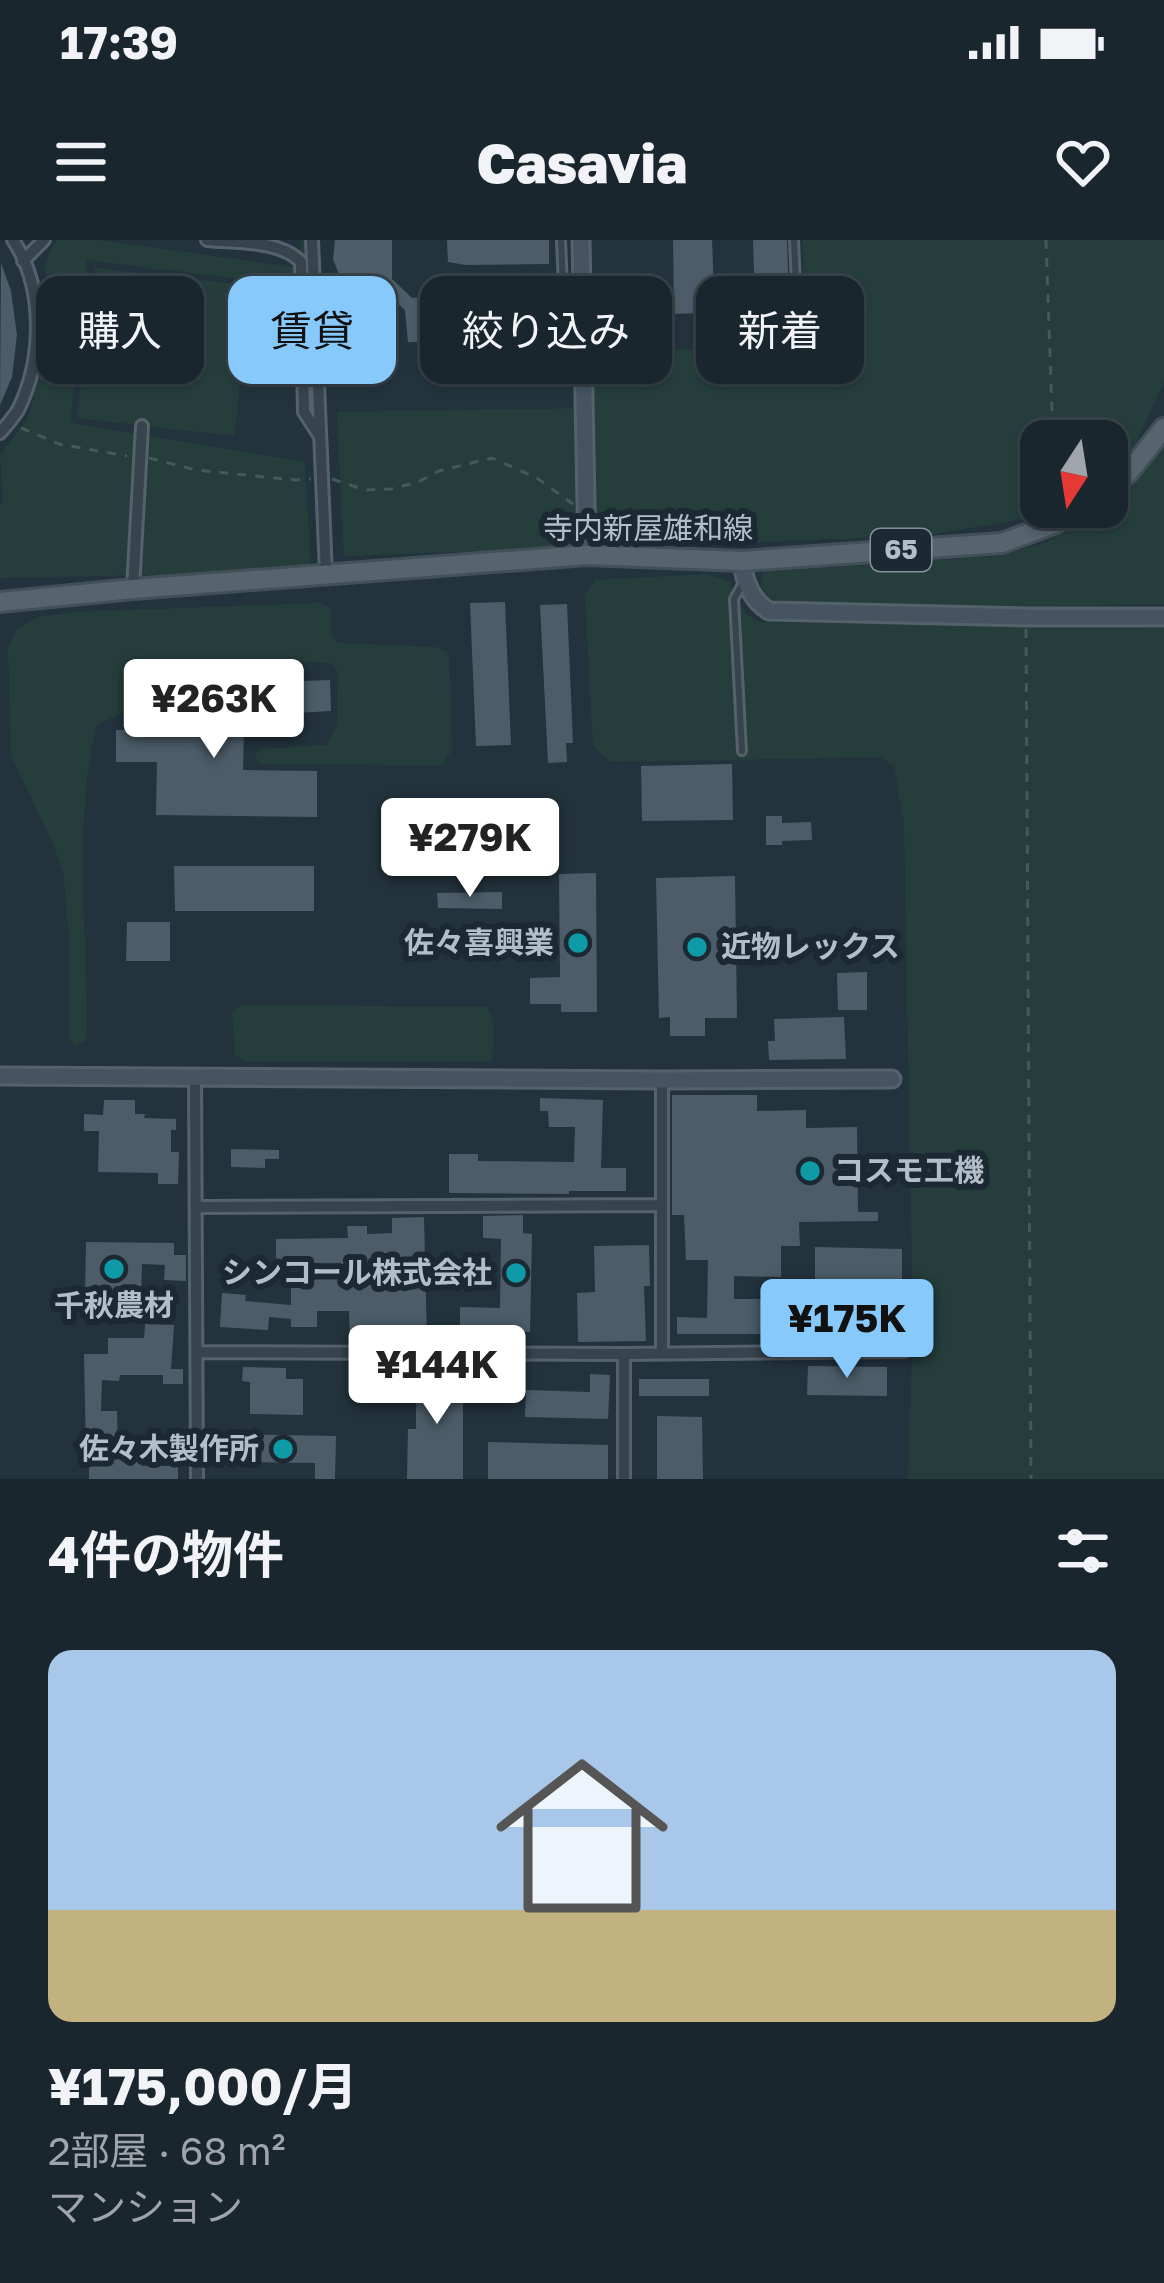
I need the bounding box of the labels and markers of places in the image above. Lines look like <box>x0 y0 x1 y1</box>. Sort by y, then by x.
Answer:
pin: ¥263K <box>130 659 298 761</box>
pin: ¥279K <box>386 798 554 900</box>
place label: 佐々喜興業 <box>404 924 554 960</box>
place label: 近物レックス <box>721 928 900 964</box>
marker: 佐々喜興業 <box>565 930 591 956</box>
marker: 近物レックス <box>684 934 710 960</box>
place label: コスモ工機 <box>834 1152 984 1188</box>
marker: コスモ工機 <box>797 1158 823 1184</box>
place label: シンコール株式会社 <box>222 1254 492 1290</box>
marker: 千秋農材 <box>101 1256 127 1282</box>
marker: シンコール株式会社 <box>503 1260 529 1286</box>
pin: ¥175K <box>763 1279 931 1381</box>
place label: 千秋農材 <box>54 1287 174 1323</box>
pin: ¥144K <box>353 1325 521 1427</box>
place label: 佐々木製作所 <box>79 1430 259 1466</box>
marker: 佐々木製作所 <box>270 1436 296 1462</box>

